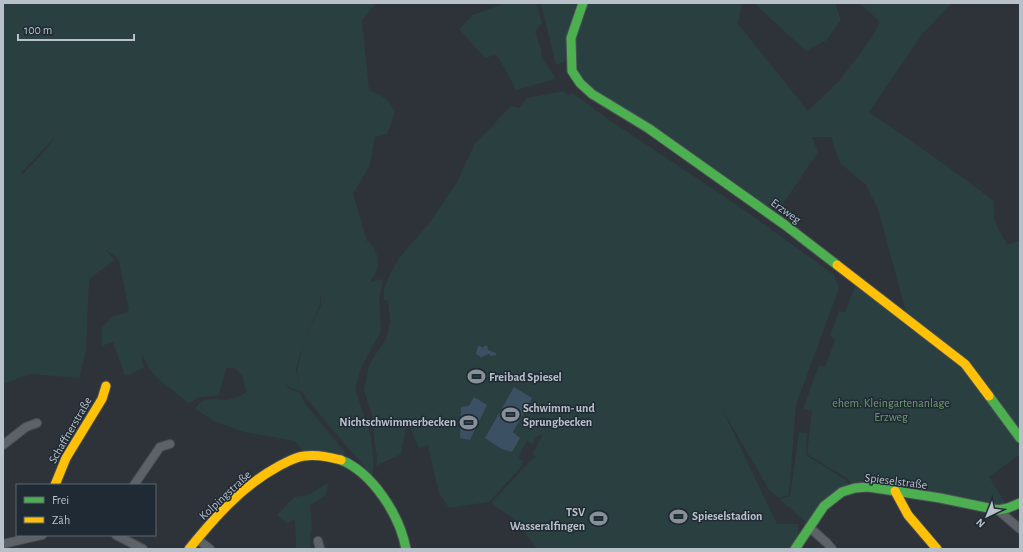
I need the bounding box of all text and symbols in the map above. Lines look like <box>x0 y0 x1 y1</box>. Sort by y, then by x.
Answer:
scale bar <box>18 16 134 42</box>
text: 100 m <box>24 24 52 36</box>
street label: Erzweg <box>769 196 803 226</box>
sports icon: Freibad Spiesel <box>466 367 486 387</box>
place label: Freibad Spiesel <box>489 371 562 383</box>
street label: Schaffnerstraße <box>46 395 94 465</box>
park label: ehem. Kleingartenanlage Erzweg <box>832 397 950 423</box>
place label: Schwimm- und Sprungbecken <box>523 402 595 428</box>
sports icon: Schwimm- und Sprungbecken <box>500 405 520 425</box>
sports icon: Nichtschwimmerbecken <box>459 412 479 432</box>
place label: Nichtschwimmerbecken <box>339 416 456 428</box>
street label: Kolpingstraße <box>197 468 253 522</box>
street label: Spieselstraße <box>864 471 928 491</box>
legend <box>16 484 156 536</box>
text: Frei <box>52 494 69 506</box>
north arrow <box>967 496 1007 536</box>
place label: TSV Wasseralfingen <box>510 506 586 532</box>
sports icon: Spieselstadion <box>669 506 689 526</box>
sports icon: TSV Wasseralfingen <box>588 509 608 529</box>
place label: Spieselstadion <box>692 510 762 522</box>
text: Zäh <box>52 514 70 526</box>
text: N <box>974 516 987 530</box>

